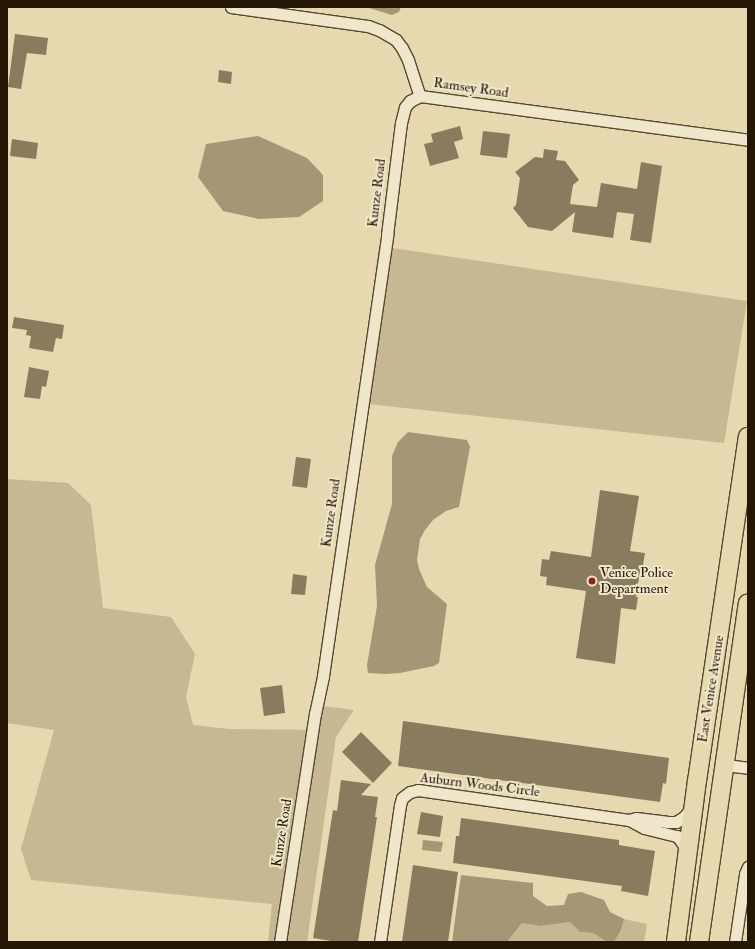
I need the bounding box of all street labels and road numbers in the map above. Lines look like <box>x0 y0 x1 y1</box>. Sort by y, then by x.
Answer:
street label: Ramsey Road <box>432 74 510 102</box>
street label: Kunze Road <box>364 158 390 228</box>
street label: Kunze Road <box>318 478 344 548</box>
street label: East Venice Avenue <box>694 634 728 744</box>
street label: Auburn Woods Circle <box>419 769 541 801</box>
street label: Kunze Road <box>268 798 296 868</box>

